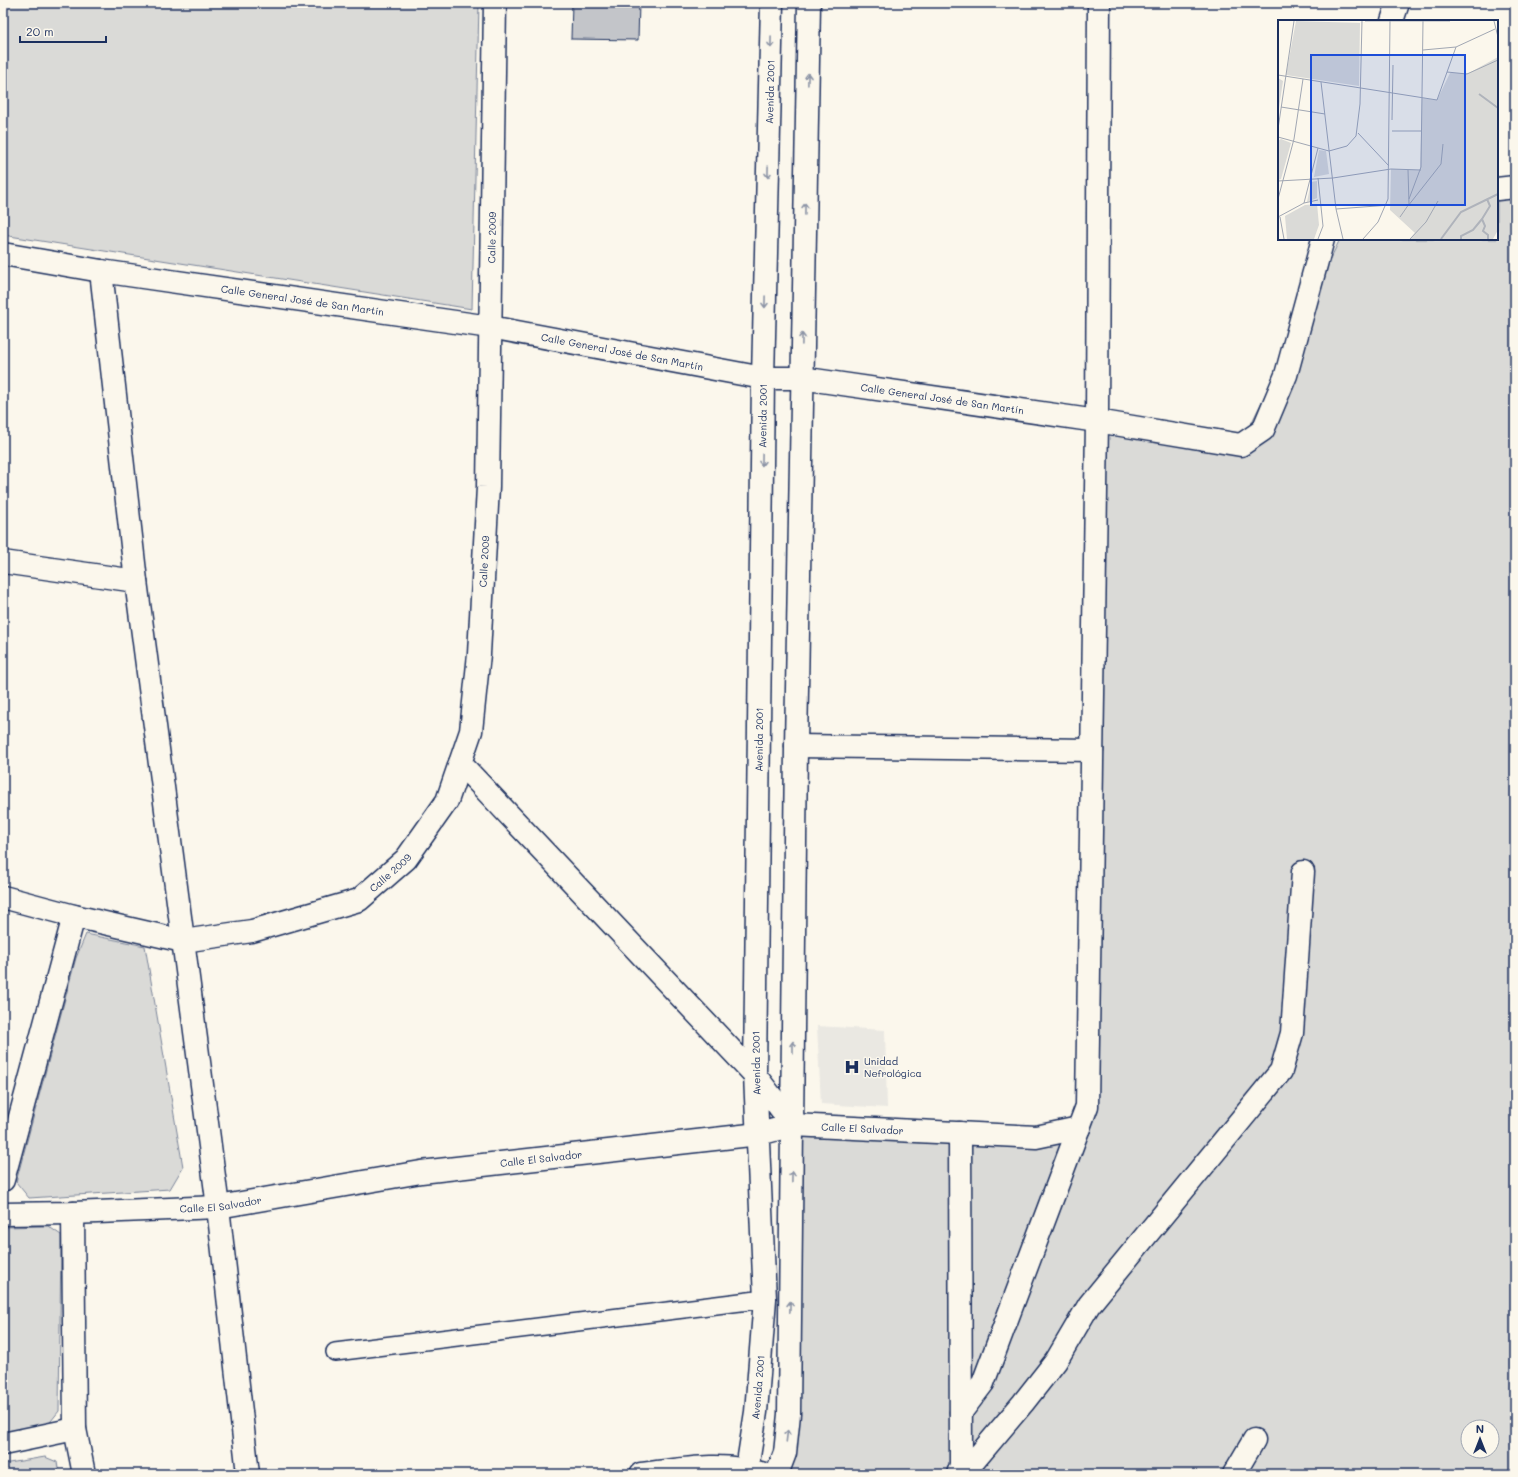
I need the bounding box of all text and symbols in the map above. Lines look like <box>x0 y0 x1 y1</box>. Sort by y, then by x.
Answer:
scale bar <box>20 18 106 44</box>
inset map <box>1278 20 1498 240</box>
text: 20 m <box>26 23 54 39</box>
one-way arrow <box>767 35 775 48</box>
street label: Avenida 2001 <box>762 60 778 124</box>
one-way arrow <box>804 73 812 86</box>
one-way arrow <box>764 165 772 178</box>
one-way arrow <box>801 203 809 216</box>
street label: Calle 2009 <box>484 212 499 263</box>
street label: Calle General José de San Martín <box>220 281 385 319</box>
one-way arrow <box>761 295 768 308</box>
street label: Calle General José de San Martín <box>540 330 704 374</box>
one-way arrow <box>798 333 806 346</box>
street label: Calle General José de San Martín <box>860 380 1025 417</box>
street label: Avenida 2001 <box>755 384 770 448</box>
one-way arrow <box>758 453 766 466</box>
street label: Calle 2009 <box>476 535 492 588</box>
street label: Avenida 2001 <box>751 708 766 772</box>
street label: Calle 2009 <box>366 851 415 895</box>
street label: Avenida 2001 <box>748 1031 764 1095</box>
one-way arrow <box>789 1041 797 1054</box>
place label: Unidad Nefrológica <box>864 1054 922 1080</box>
hospital icon: Unidad Nefrológica <box>843 1058 861 1076</box>
street label: Calle El Salvador <box>821 1119 904 1137</box>
street label: Calle El Salvador <box>499 1147 583 1170</box>
one-way arrow <box>788 1171 796 1184</box>
street label: Calle El Salvador <box>179 1193 263 1216</box>
one-way arrow <box>787 1301 794 1314</box>
street label: Avenida 2001 <box>748 1355 768 1420</box>
north arrow <box>1460 1419 1500 1459</box>
text: N <box>1476 1421 1484 1436</box>
one-way arrow <box>783 1430 790 1443</box>

